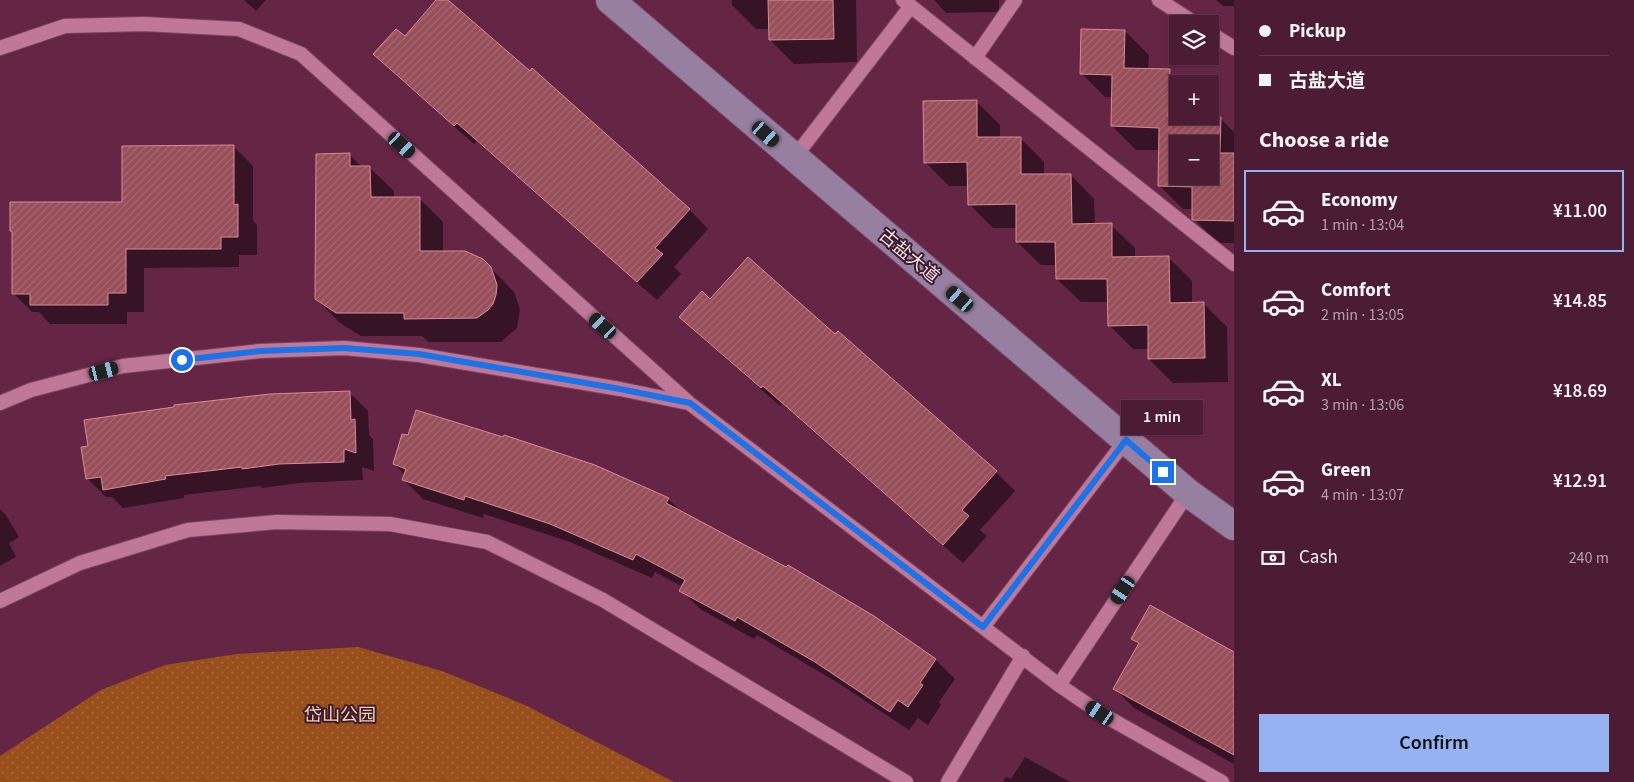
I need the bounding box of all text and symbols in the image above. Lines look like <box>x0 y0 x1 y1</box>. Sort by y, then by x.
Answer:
map controls <box>1169 15 1219 185</box>
button: layers <box>1169 15 1219 65</box>
text: Pickup <box>1289 18 1346 45</box>
text: 古盐大道 <box>1289 68 1365 95</box>
button: + <box>1169 75 1219 125</box>
car <box>749 118 782 150</box>
text: Choose a ride <box>1259 124 1389 156</box>
car <box>385 129 418 161</box>
button: − <box>1169 135 1219 185</box>
text: Economy <box>1321 187 1398 214</box>
icon: car <box>1261 189 1306 234</box>
text: ¥11.00 <box>1553 198 1607 225</box>
text: 1 min · 13:04 <box>1321 214 1404 236</box>
street label: 古盐大道 <box>873 223 945 289</box>
text: Comfort <box>1321 277 1391 304</box>
icon: car <box>1261 279 1306 324</box>
car <box>943 283 976 315</box>
text: ¥14.85 <box>1553 288 1607 315</box>
text: 2 min · 13:05 <box>1321 304 1404 326</box>
car <box>586 310 619 342</box>
route start <box>171 349 193 371</box>
car <box>87 360 120 382</box>
text: XL <box>1321 367 1342 394</box>
icon: car <box>1261 369 1306 414</box>
text: ¥18.69 <box>1553 378 1607 405</box>
text: 3 min · 13:06 <box>1321 394 1404 416</box>
callout: 1 min <box>1122 400 1204 434</box>
text: 1 min <box>1143 406 1181 428</box>
text: Green <box>1321 457 1371 484</box>
icon: car <box>1261 459 1306 504</box>
route end <box>1152 461 1174 483</box>
text: ¥12.91 <box>1553 468 1607 495</box>
text: 4 min · 13:07 <box>1321 484 1404 506</box>
icon: cash <box>1259 544 1287 572</box>
text: Cash <box>1299 544 1338 571</box>
text: 240 m <box>1569 547 1609 569</box>
car <box>1108 573 1137 607</box>
car <box>1083 698 1116 728</box>
park label: 岱山公园 <box>304 703 376 728</box>
button: Confirm <box>1259 714 1609 772</box>

